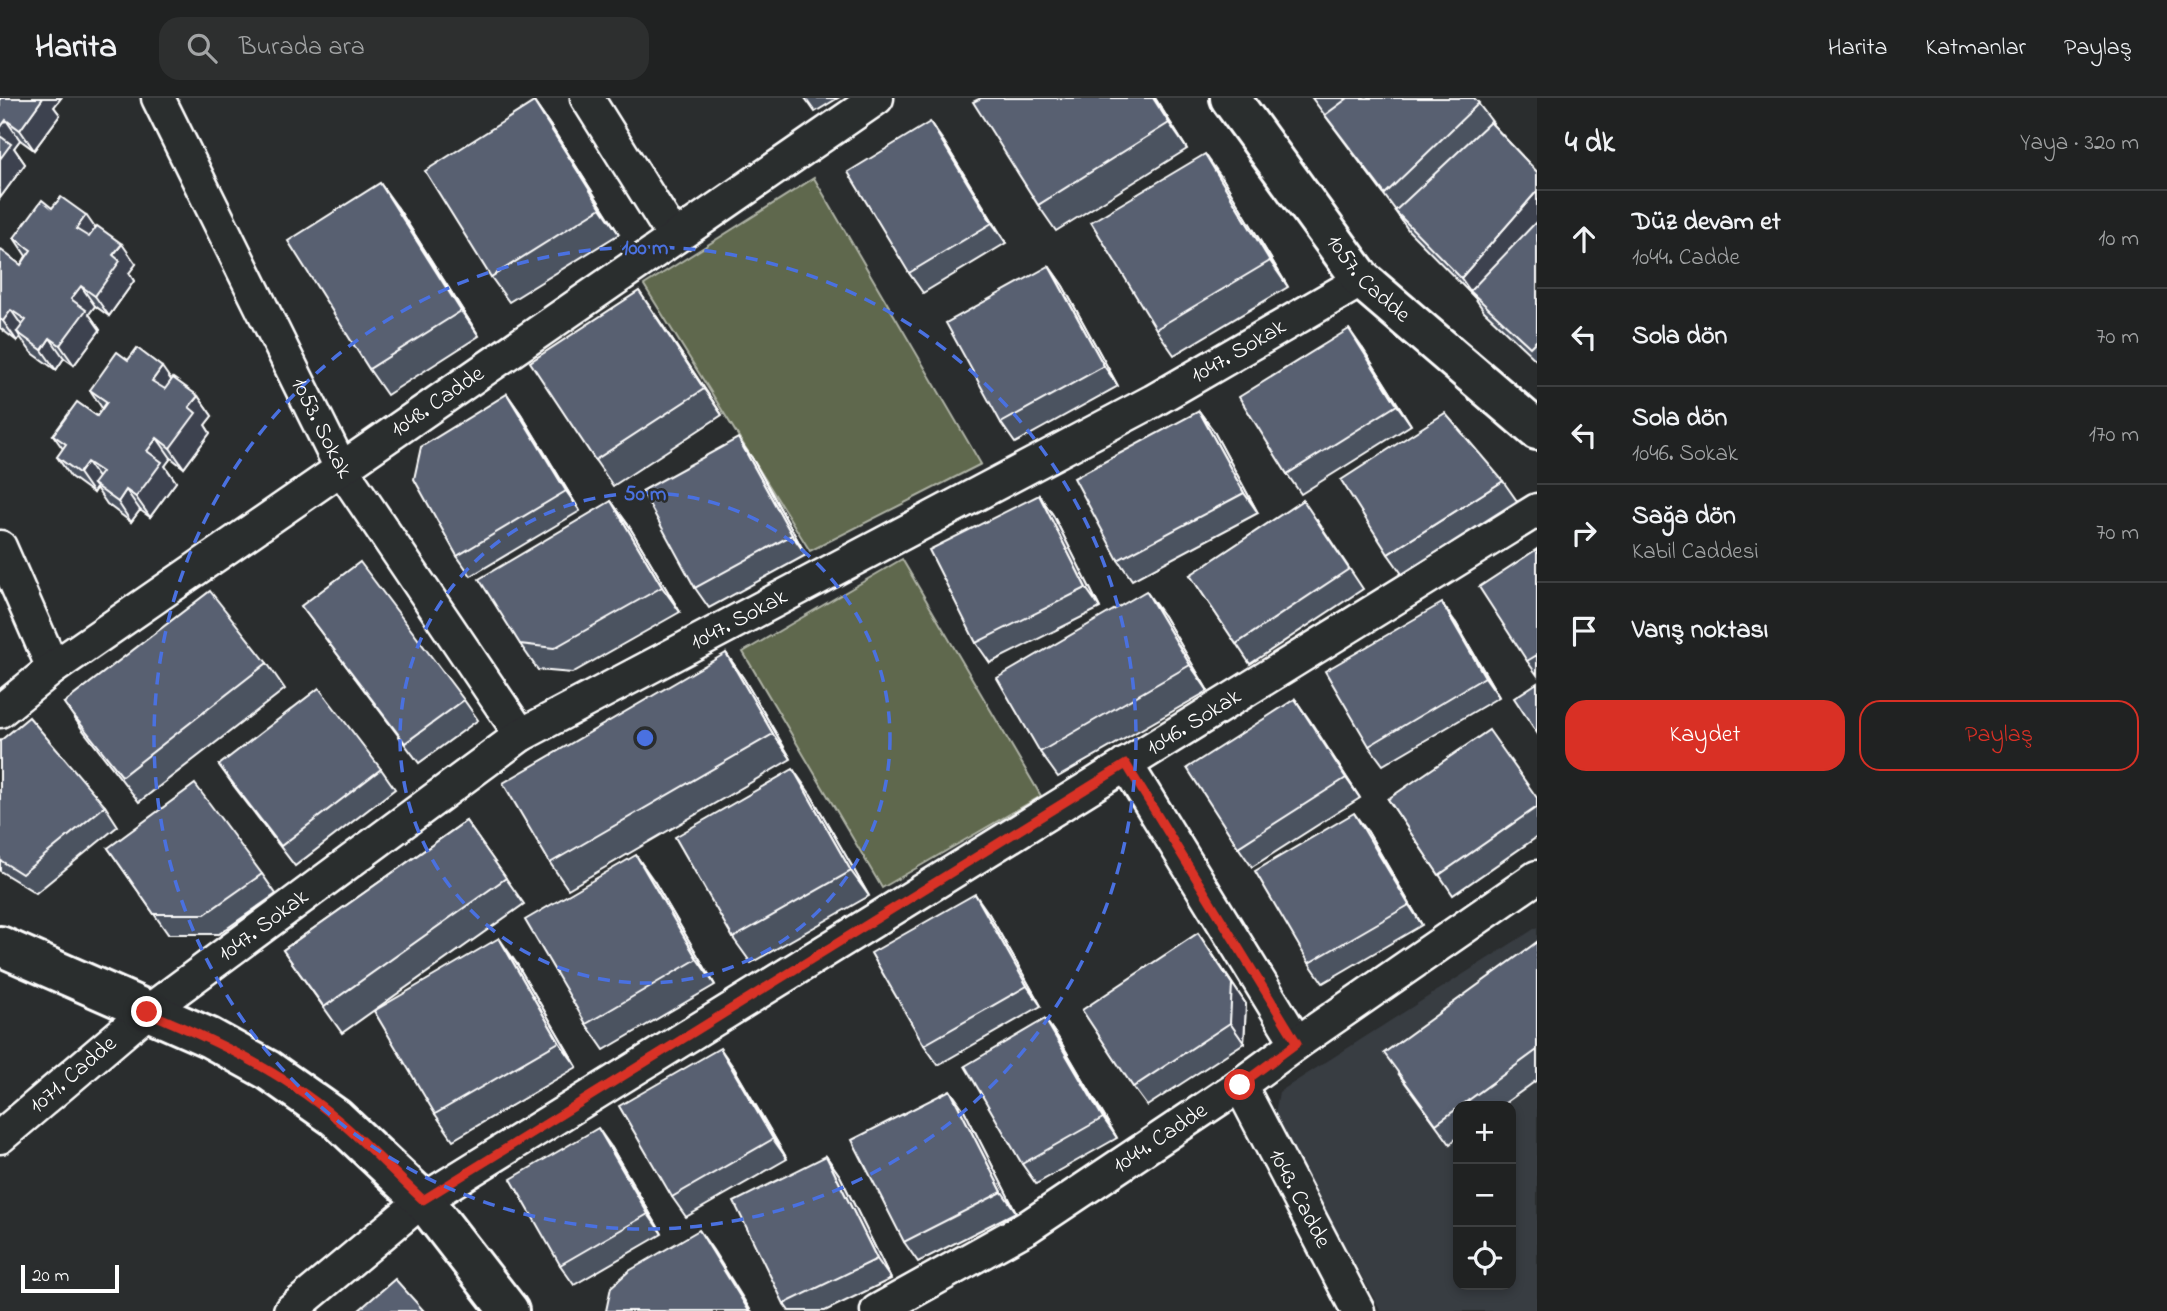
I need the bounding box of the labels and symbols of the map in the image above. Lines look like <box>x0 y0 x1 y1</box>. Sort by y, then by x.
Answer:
street label: 1057. Cadde <box>1318 228 1418 331</box>
text: 100 m <box>622 234 668 264</box>
street label: 1047. Sokak <box>1185 310 1293 392</box>
street label: 1048. Cadde <box>384 357 492 446</box>
street label: 1053. Sokak <box>282 372 361 486</box>
text: 50 m <box>624 480 666 510</box>
street label: 1047. Sokak <box>685 580 794 659</box>
street label: 1046. Sokak <box>1140 680 1248 764</box>
centre of rings <box>633 726 657 750</box>
street label: 1047. Sokak <box>211 881 316 970</box>
route end <box>131 996 162 1027</box>
street label: 1071. Cadde <box>22 1028 125 1122</box>
route start <box>1224 1069 1255 1100</box>
street label: 1044. Cadde <box>1106 1094 1215 1182</box>
street label: 1043. Cadde <box>1260 1143 1339 1255</box>
scale bar <box>21 1262 119 1294</box>

